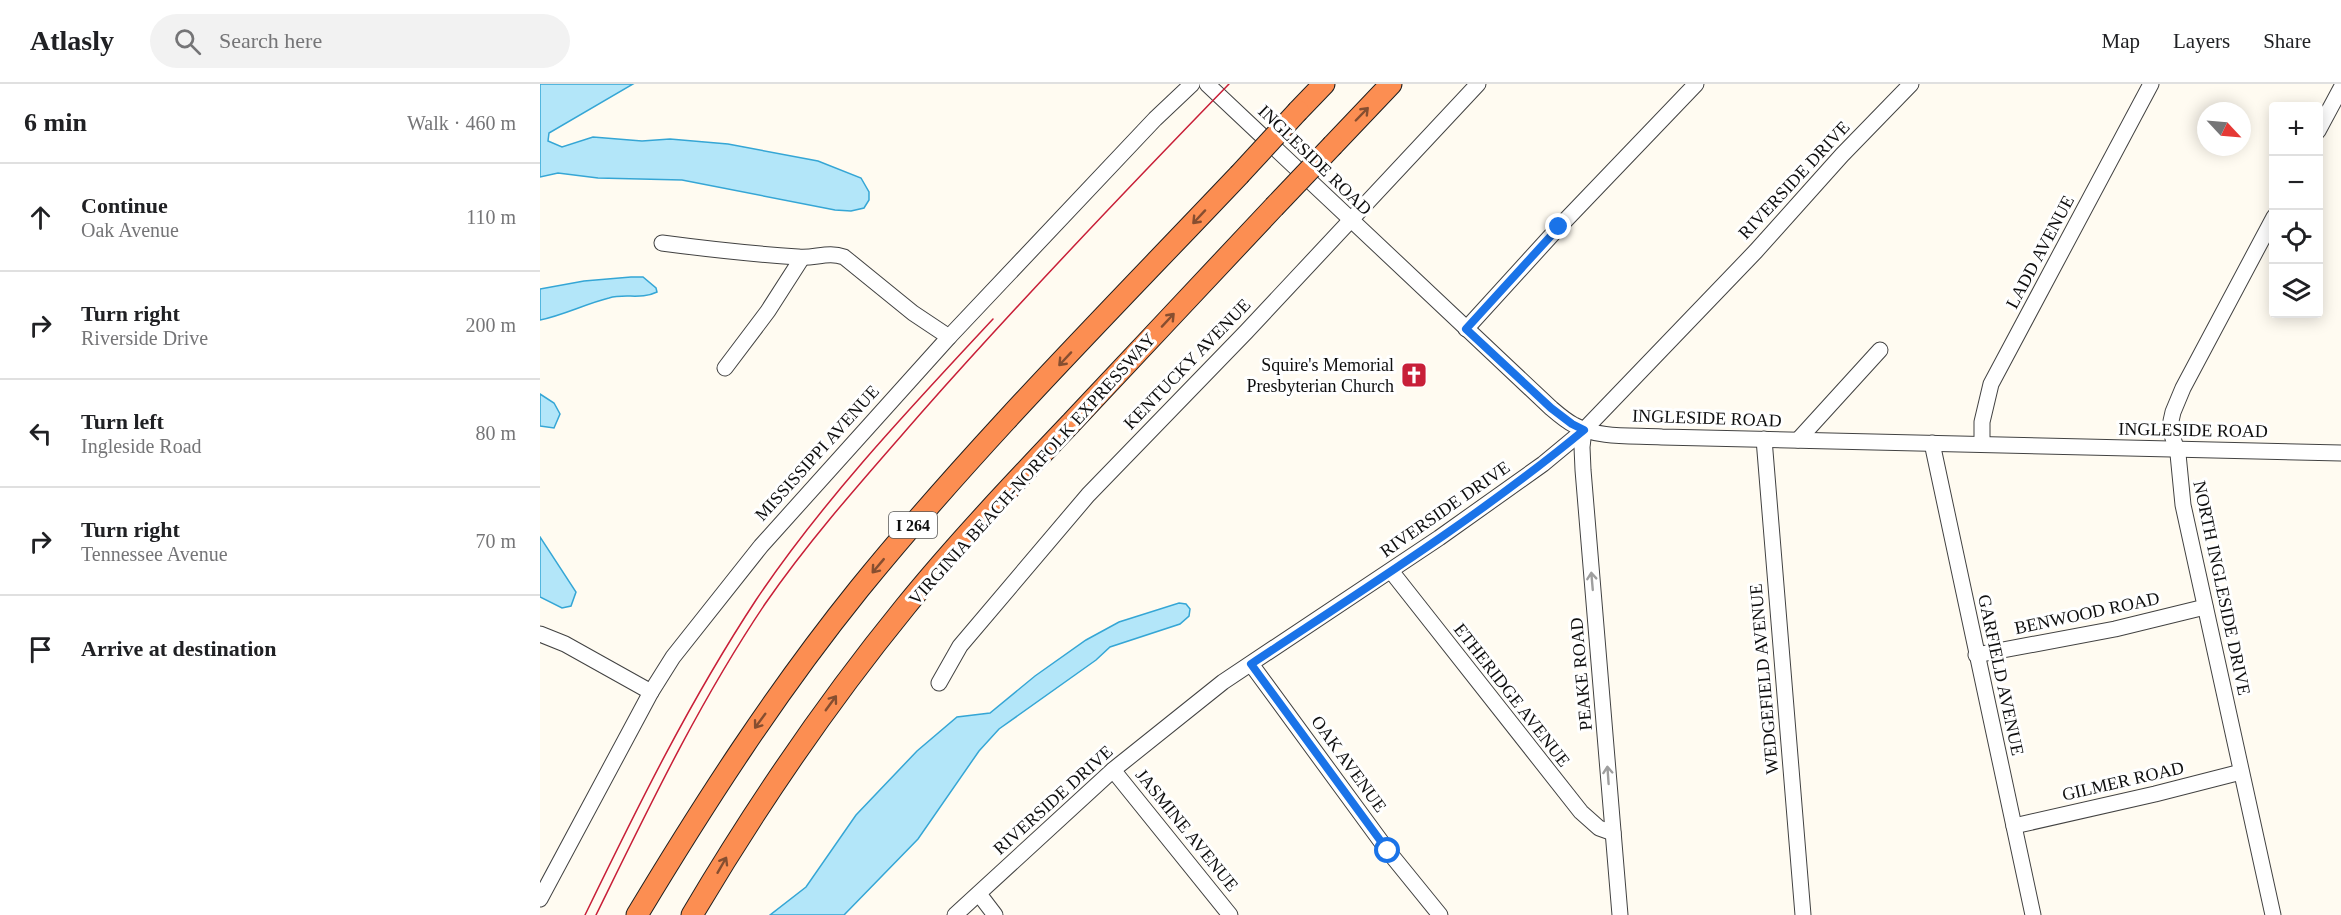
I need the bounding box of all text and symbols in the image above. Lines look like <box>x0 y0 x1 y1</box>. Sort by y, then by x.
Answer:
search box <box>150 14 570 68</box>
text: Atlasly <box>30 25 114 56</box>
icon: search <box>171 25 204 58</box>
text: Search here <box>219 28 322 53</box>
text: Map <box>2102 29 2140 53</box>
text: Layers <box>2173 29 2230 53</box>
text: Share <box>2263 29 2311 53</box>
street label: INGLESIDE ROAD <box>1254 101 1376 219</box>
north arrow <box>2197 102 2251 156</box>
map controls <box>2269 102 2323 318</box>
button: + <box>2269 102 2323 156</box>
one-way arrow <box>1355 107 1369 122</box>
text: 6 min <box>24 108 87 137</box>
text: Walk · 460 m <box>407 112 516 134</box>
street label: RIVERSIDE DRIVE <box>1734 117 1854 243</box>
button: − <box>2269 156 2323 210</box>
street label: LADD AVENUE <box>2002 192 2078 312</box>
text: Continue <box>81 193 168 218</box>
icon: ahead <box>24 201 57 234</box>
text: 110 m <box>466 206 516 228</box>
one-way arrow <box>1191 210 1206 225</box>
button: locate <box>2269 210 2323 264</box>
route end <box>1545 213 1571 239</box>
text: Oak Avenue <box>81 219 179 241</box>
button: layers <box>2269 264 2323 318</box>
street label: KENTUCKY AVENUE <box>1120 295 1254 433</box>
text: Turn right <box>81 301 180 326</box>
icon: right <box>24 309 57 342</box>
one-way arrow <box>1160 313 1175 328</box>
text: 200 m <box>465 314 516 336</box>
text: Riverside Drive <box>81 327 208 349</box>
street label: VIRGINIA BEACH-NORFOLK EXPRESSWAY <box>905 329 1159 609</box>
one-way arrow <box>1058 352 1072 367</box>
place label: Squire's Memorial Presbyterian Church <box>1247 355 1394 396</box>
church icon: Squire's Memorial Presbyterian Church <box>1399 360 1429 390</box>
street label: MISSISSIPPI AVENUE <box>751 381 883 525</box>
street label: INGLESIDE ROAD <box>1632 405 1782 431</box>
text: Turn left <box>81 409 164 434</box>
icon: left <box>24 417 57 450</box>
street label: INGLESIDE ROAD <box>2118 419 2268 441</box>
text: 80 m <box>475 422 516 444</box>
text: Ingleside Road <box>81 435 202 457</box>
street label: RIVERSIDE DRIVE <box>1376 457 1514 561</box>
street label: NORTH INGLESIDE DRIVE <box>2189 479 2255 697</box>
road number: I 264 <box>889 512 937 538</box>
text: Turn right <box>81 517 180 542</box>
icon: right <box>24 525 57 558</box>
text: 70 m <box>475 530 516 552</box>
text: Tennessee Avenue <box>81 543 228 565</box>
one-way arrow <box>871 558 885 573</box>
one-way arrow <box>1586 571 1597 591</box>
street label: WEDGEFIELD AVENUE <box>1746 583 1782 775</box>
street label: BENWOOD ROAD <box>2013 588 2161 638</box>
street label: GARFIELD AVENUE <box>1974 593 2028 757</box>
street label: PEAKE ROAD <box>1566 617 1596 731</box>
street label: ETHERIDGE AVENUE <box>1450 619 1574 771</box>
icon: arrive <box>24 633 57 666</box>
text: Arrive at destination <box>81 636 277 661</box>
one-way arrow <box>825 695 837 711</box>
street label: OAK AVENUE <box>1307 712 1391 816</box>
one-way arrow <box>754 713 766 729</box>
street label: RIVERSIDE DRIVE <box>989 741 1117 859</box>
street label: GILMER ROAD <box>2060 757 2186 805</box>
street label: JASMINE AVENUE <box>1132 765 1242 895</box>
one-way arrow <box>1602 765 1613 785</box>
route start <box>1374 837 1400 863</box>
one-way arrow <box>717 856 728 874</box>

